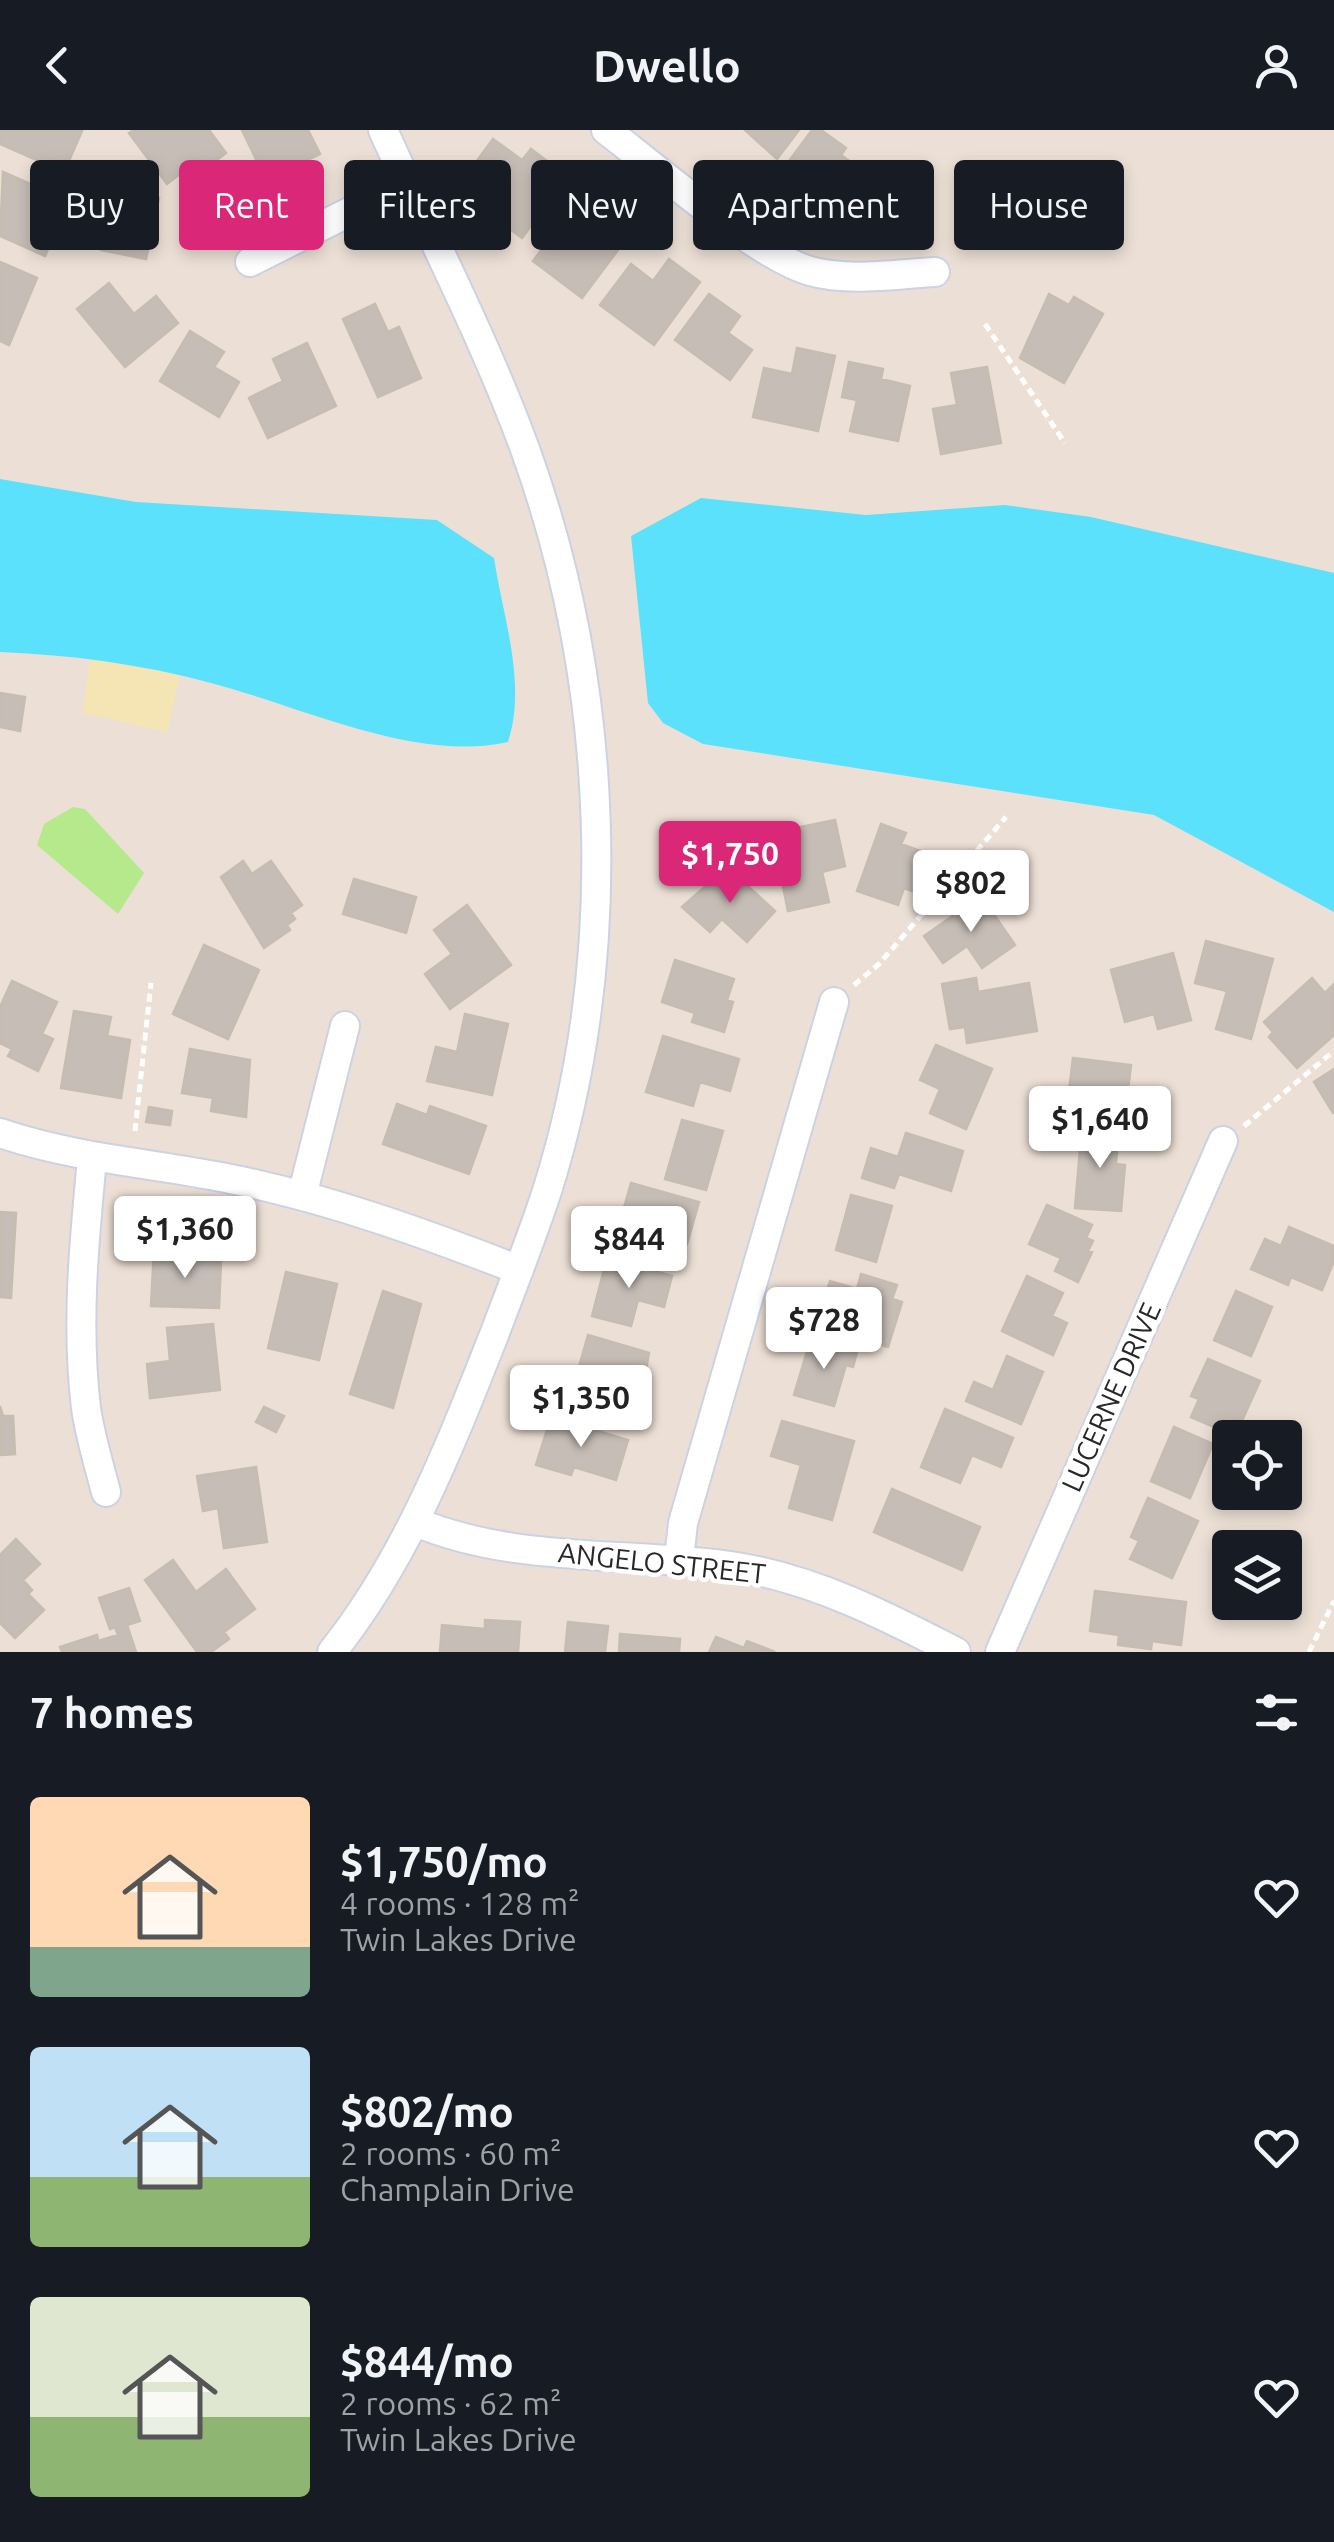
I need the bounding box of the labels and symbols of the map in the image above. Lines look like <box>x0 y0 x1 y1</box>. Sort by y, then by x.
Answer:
pin: $1,750 <box>649 821 811 906</box>
pin: $802 <box>912 850 1030 935</box>
pin: $1,640 <box>1019 1086 1181 1171</box>
pin: $1,360 <box>104 1196 266 1281</box>
pin: $844 <box>570 1206 688 1291</box>
pin: $728 <box>765 1287 883 1372</box>
street label: LUCERNE DRIVE <box>1055 1298 1166 1496</box>
pin: $1,350 <box>500 1365 662 1450</box>
street label: ANGELO STREET <box>557 1536 768 1589</box>

